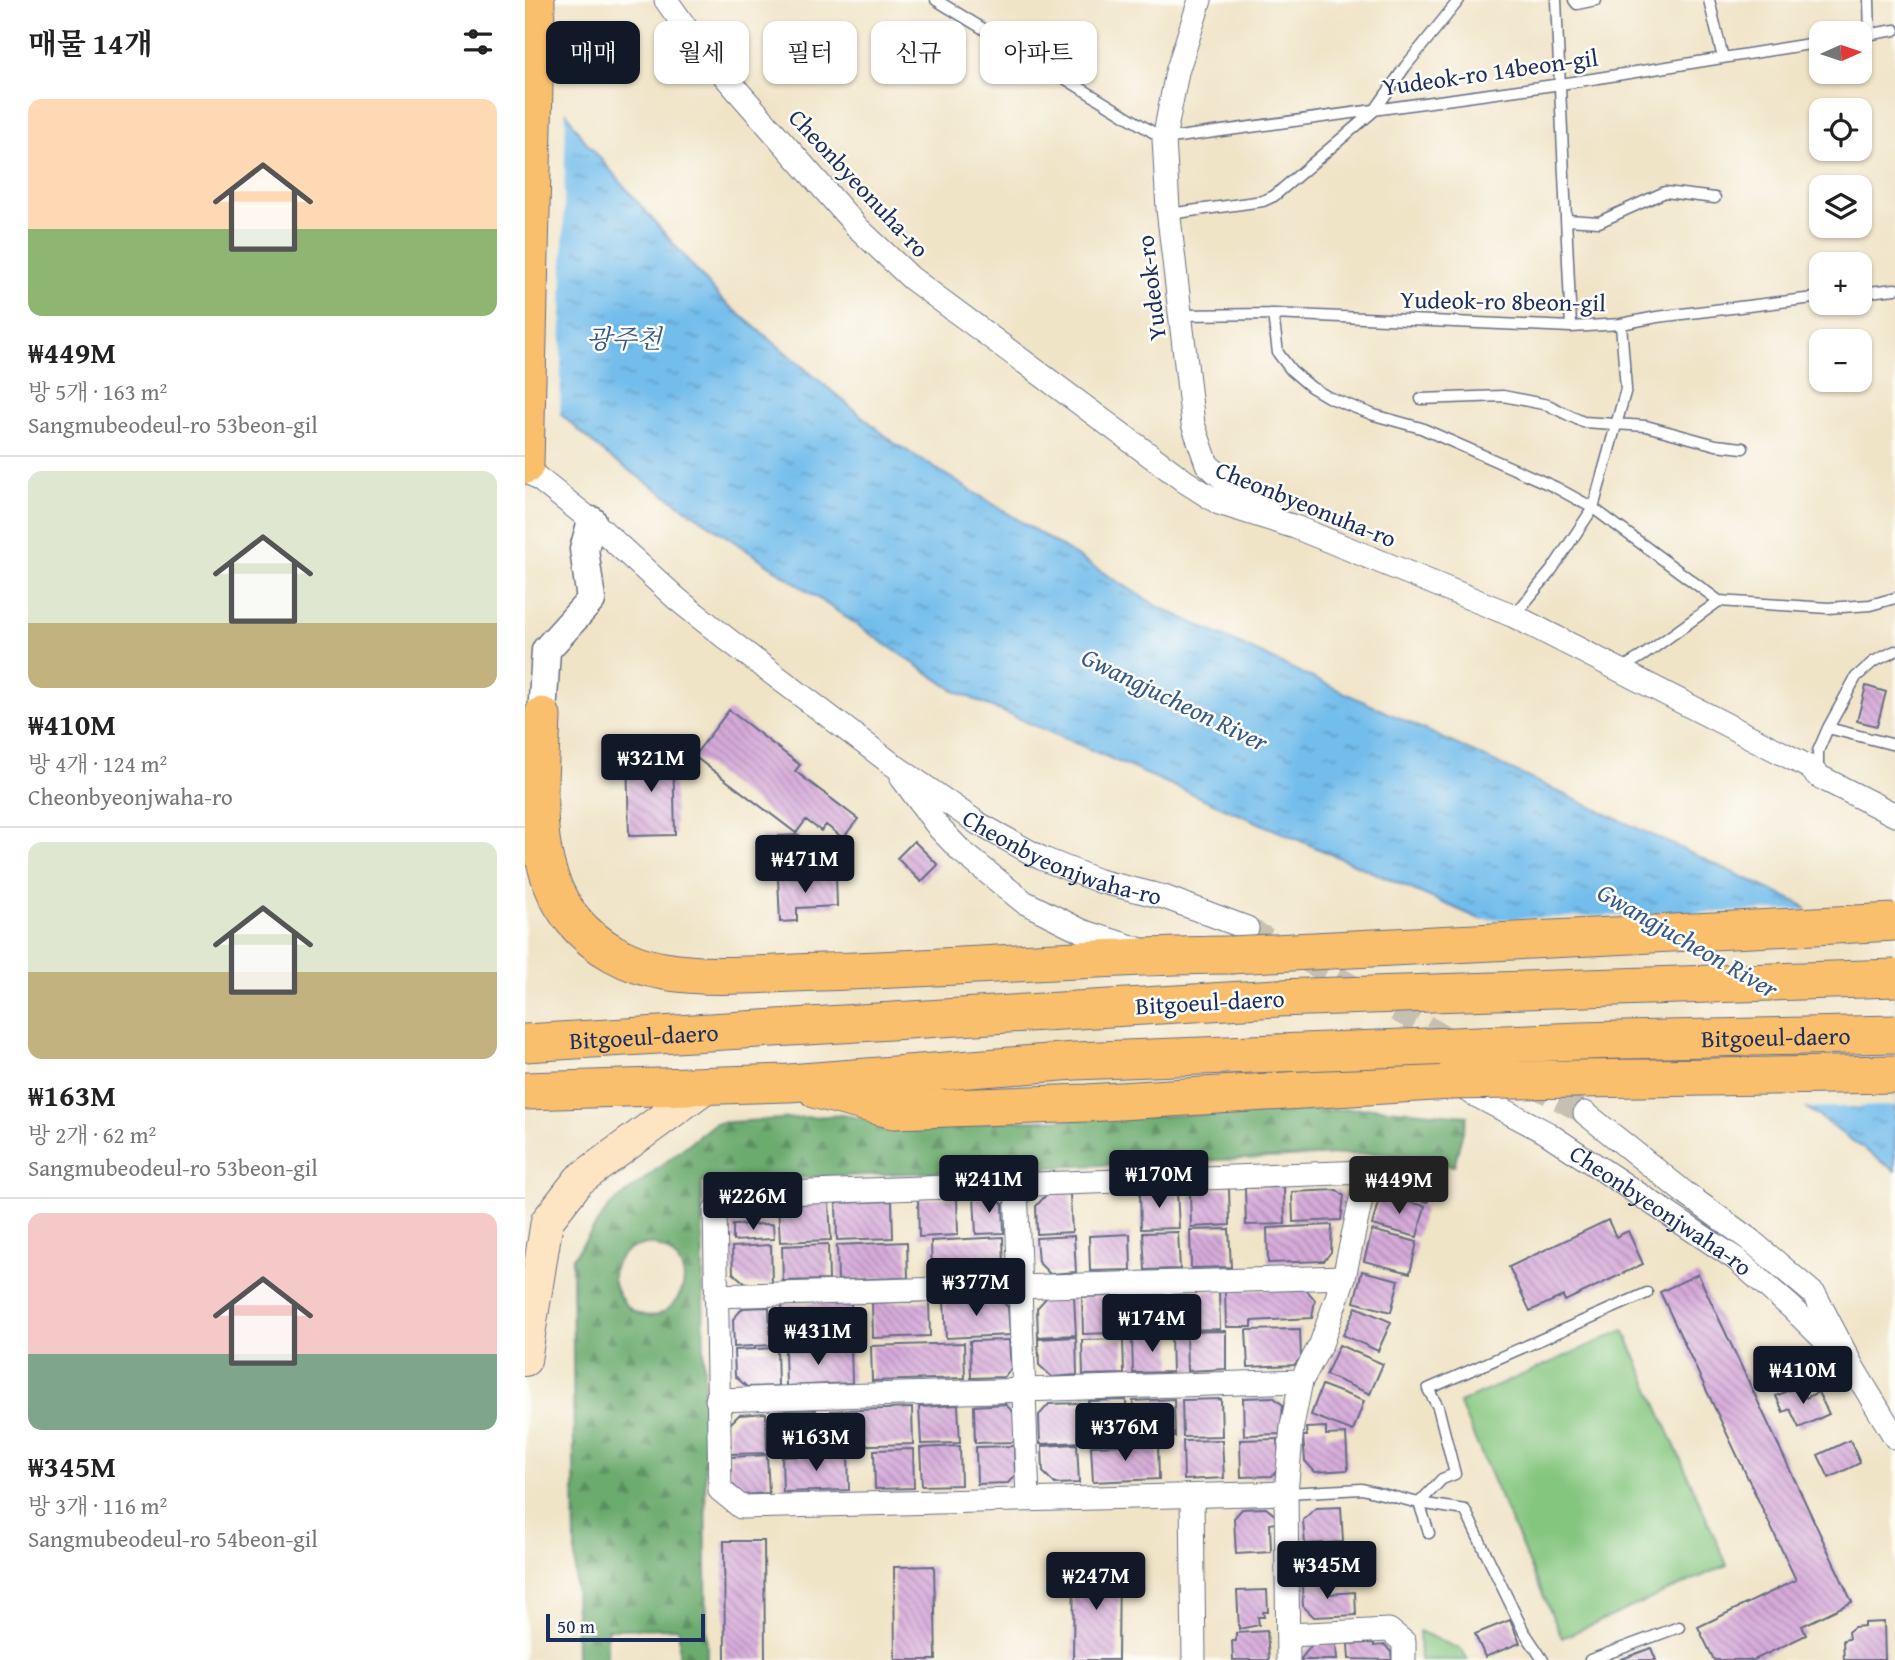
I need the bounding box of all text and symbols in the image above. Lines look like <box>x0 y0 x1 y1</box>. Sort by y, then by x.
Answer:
text: 매물 14개 <box>28 21 153 65</box>
chip: 매매 <box>546 21 640 84</box>
chip: 월세 <box>654 21 749 84</box>
chip: 필터 <box>763 21 857 84</box>
chip: 신규 <box>871 21 966 84</box>
chip: 아파트 <box>980 21 1097 84</box>
north arrow <box>1809 21 1873 84</box>
map controls <box>1809 21 1872 392</box>
icon: filters <box>459 23 497 61</box>
street label: Yudeok-ro 14beon-gil <box>1380 40 1600 104</box>
button: locate <box>1809 98 1872 161</box>
street label: Cheonbyeonuha-ro <box>781 101 937 265</box>
icon: home <box>200 144 326 270</box>
button: layers <box>1809 175 1872 238</box>
street label: Yudeok-ro <box>1127 233 1175 343</box>
button: + <box>1809 252 1872 315</box>
street label: Yudeok-ro 8beon-gil <box>1400 282 1606 320</box>
water label: 광주천 <box>586 319 664 358</box>
button: − <box>1809 329 1872 392</box>
text: ₩449M <box>28 330 116 374</box>
text: 방 5개 · 163 m² <box>28 375 167 408</box>
text: Sangmubeodeul-ro 53beon-gil <box>28 408 318 441</box>
street label: Cheonbyeonuha-ro <box>1210 452 1402 556</box>
icon: home <box>200 516 326 642</box>
water label: Gwangjucheon River <box>1075 637 1276 762</box>
text: ₩410M <box>28 702 116 746</box>
pin: ₩321M <box>602 734 700 794</box>
text: ₩321M <box>617 740 685 773</box>
text: 방 4개 · 124 m² <box>28 747 167 780</box>
text: Cheonbyeonjwaha-ro <box>28 780 233 813</box>
street label: Cheonbyeonjwaha-ro <box>956 800 1166 913</box>
pin: ₩471M <box>756 836 854 895</box>
text: ₩471M <box>771 841 839 874</box>
water label: Gwangjucheon River <box>1590 872 1787 1008</box>
icon: home <box>200 887 326 1013</box>
street label: Bitgoeul-daero <box>1134 981 1286 1023</box>
street label: Bitgoeul-daero <box>568 1014 719 1058</box>
street label: Bitgoeul-daero <box>1701 1017 1851 1056</box>
text: ₩163M <box>28 1073 116 1117</box>
text: 방 2개 · 62 m² <box>28 1118 156 1151</box>
street label: Cheonbyeonjwaha-ro <box>1563 1136 1761 1284</box>
pin: ₩170M <box>1110 1150 1208 1210</box>
text: Sangmubeodeul-ro 53beon-gil <box>28 1151 318 1184</box>
pin: ₩241M <box>940 1156 1038 1215</box>
text: ₩170M <box>1125 1156 1193 1189</box>
pin: ₩449M <box>1350 1156 1448 1216</box>
text: ₩241M <box>955 1161 1023 1194</box>
text: ₩449M <box>1365 1162 1433 1195</box>
pin: ₩226M <box>704 1172 802 1232</box>
text: ₩226M <box>719 1178 787 1211</box>
icon: home <box>200 1258 326 1384</box>
pin: ₩377M <box>927 1258 1025 1318</box>
text: ₩377M <box>942 1264 1010 1297</box>
pin: ₩174M <box>1103 1294 1201 1354</box>
text: ₩174M <box>1118 1300 1186 1333</box>
pin: ₩431M <box>769 1308 867 1367</box>
text: ₩431M <box>784 1313 852 1346</box>
pin: ₩410M <box>1754 1346 1852 1406</box>
text: ₩410M <box>1769 1352 1837 1385</box>
pin: ₩376M <box>1076 1404 1174 1463</box>
text: ₩376M <box>1091 1409 1159 1442</box>
pin: ₩163M <box>767 1414 865 1473</box>
text: ₩163M <box>782 1419 850 1452</box>
text: ₩345M <box>28 1444 116 1488</box>
text: 방 3개 · 116 m² <box>28 1489 167 1522</box>
text: Sangmubeodeul-ro 54beon-gil <box>28 1522 318 1555</box>
pin: ₩345M <box>1278 1542 1376 1601</box>
text: ₩345M <box>1293 1547 1361 1580</box>
pin: ₩247M <box>1047 1552 1145 1612</box>
text: ₩247M <box>1062 1558 1130 1591</box>
scale bar <box>546 1611 705 1643</box>
text: 50 m <box>557 1612 595 1640</box>

